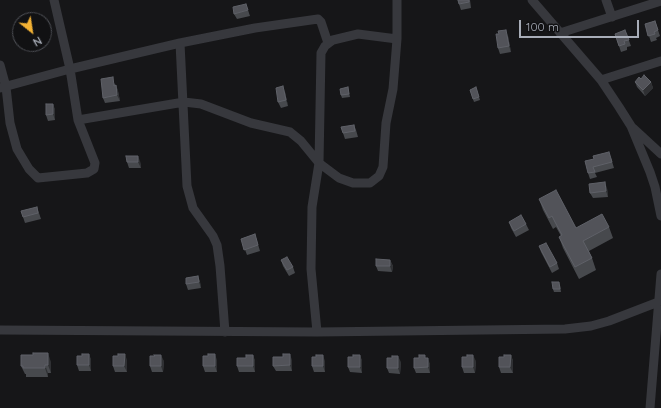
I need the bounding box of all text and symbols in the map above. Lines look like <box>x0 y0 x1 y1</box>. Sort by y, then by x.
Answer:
north arrow <box>12 12 52 52</box>
scale bar <box>521 12 641 38</box>
text: 100 m <box>526 19 559 34</box>
text: N <box>30 33 45 50</box>

